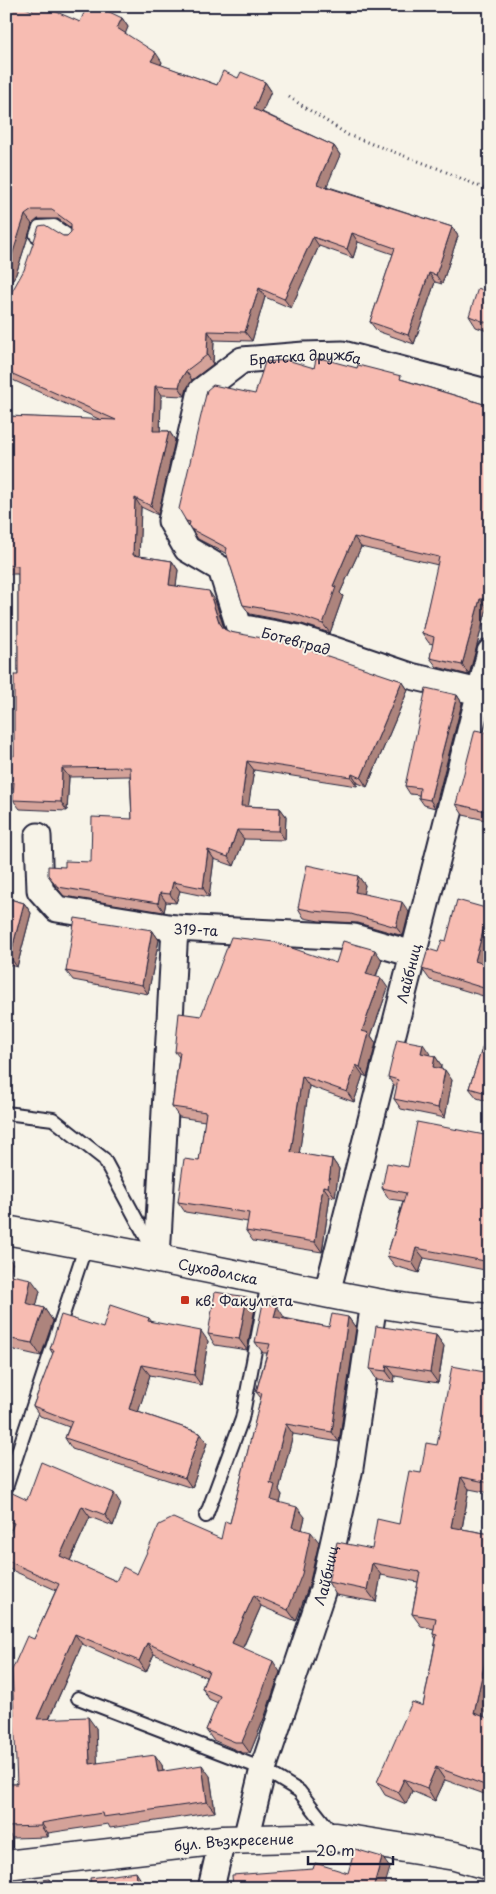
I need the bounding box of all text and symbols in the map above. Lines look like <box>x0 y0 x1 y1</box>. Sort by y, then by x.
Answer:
street label: Братска дружба <box>248 343 364 370</box>
street label: Ботевград <box>259 622 333 660</box>
street label: 319-та <box>173 917 219 941</box>
street label: Лайбниц <box>391 941 426 1005</box>
street label: Суходолска <box>176 1253 260 1289</box>
place label: кв. Факултета <box>195 1290 293 1311</box>
marker: кв. Факултета <box>179 1294 191 1306</box>
street label: Лайбниц <box>308 1543 343 1608</box>
street label: бул. Възкресение <box>173 1828 294 1856</box>
scale bar <box>308 1834 394 1866</box>
text: 20 m <box>316 1838 355 1861</box>

